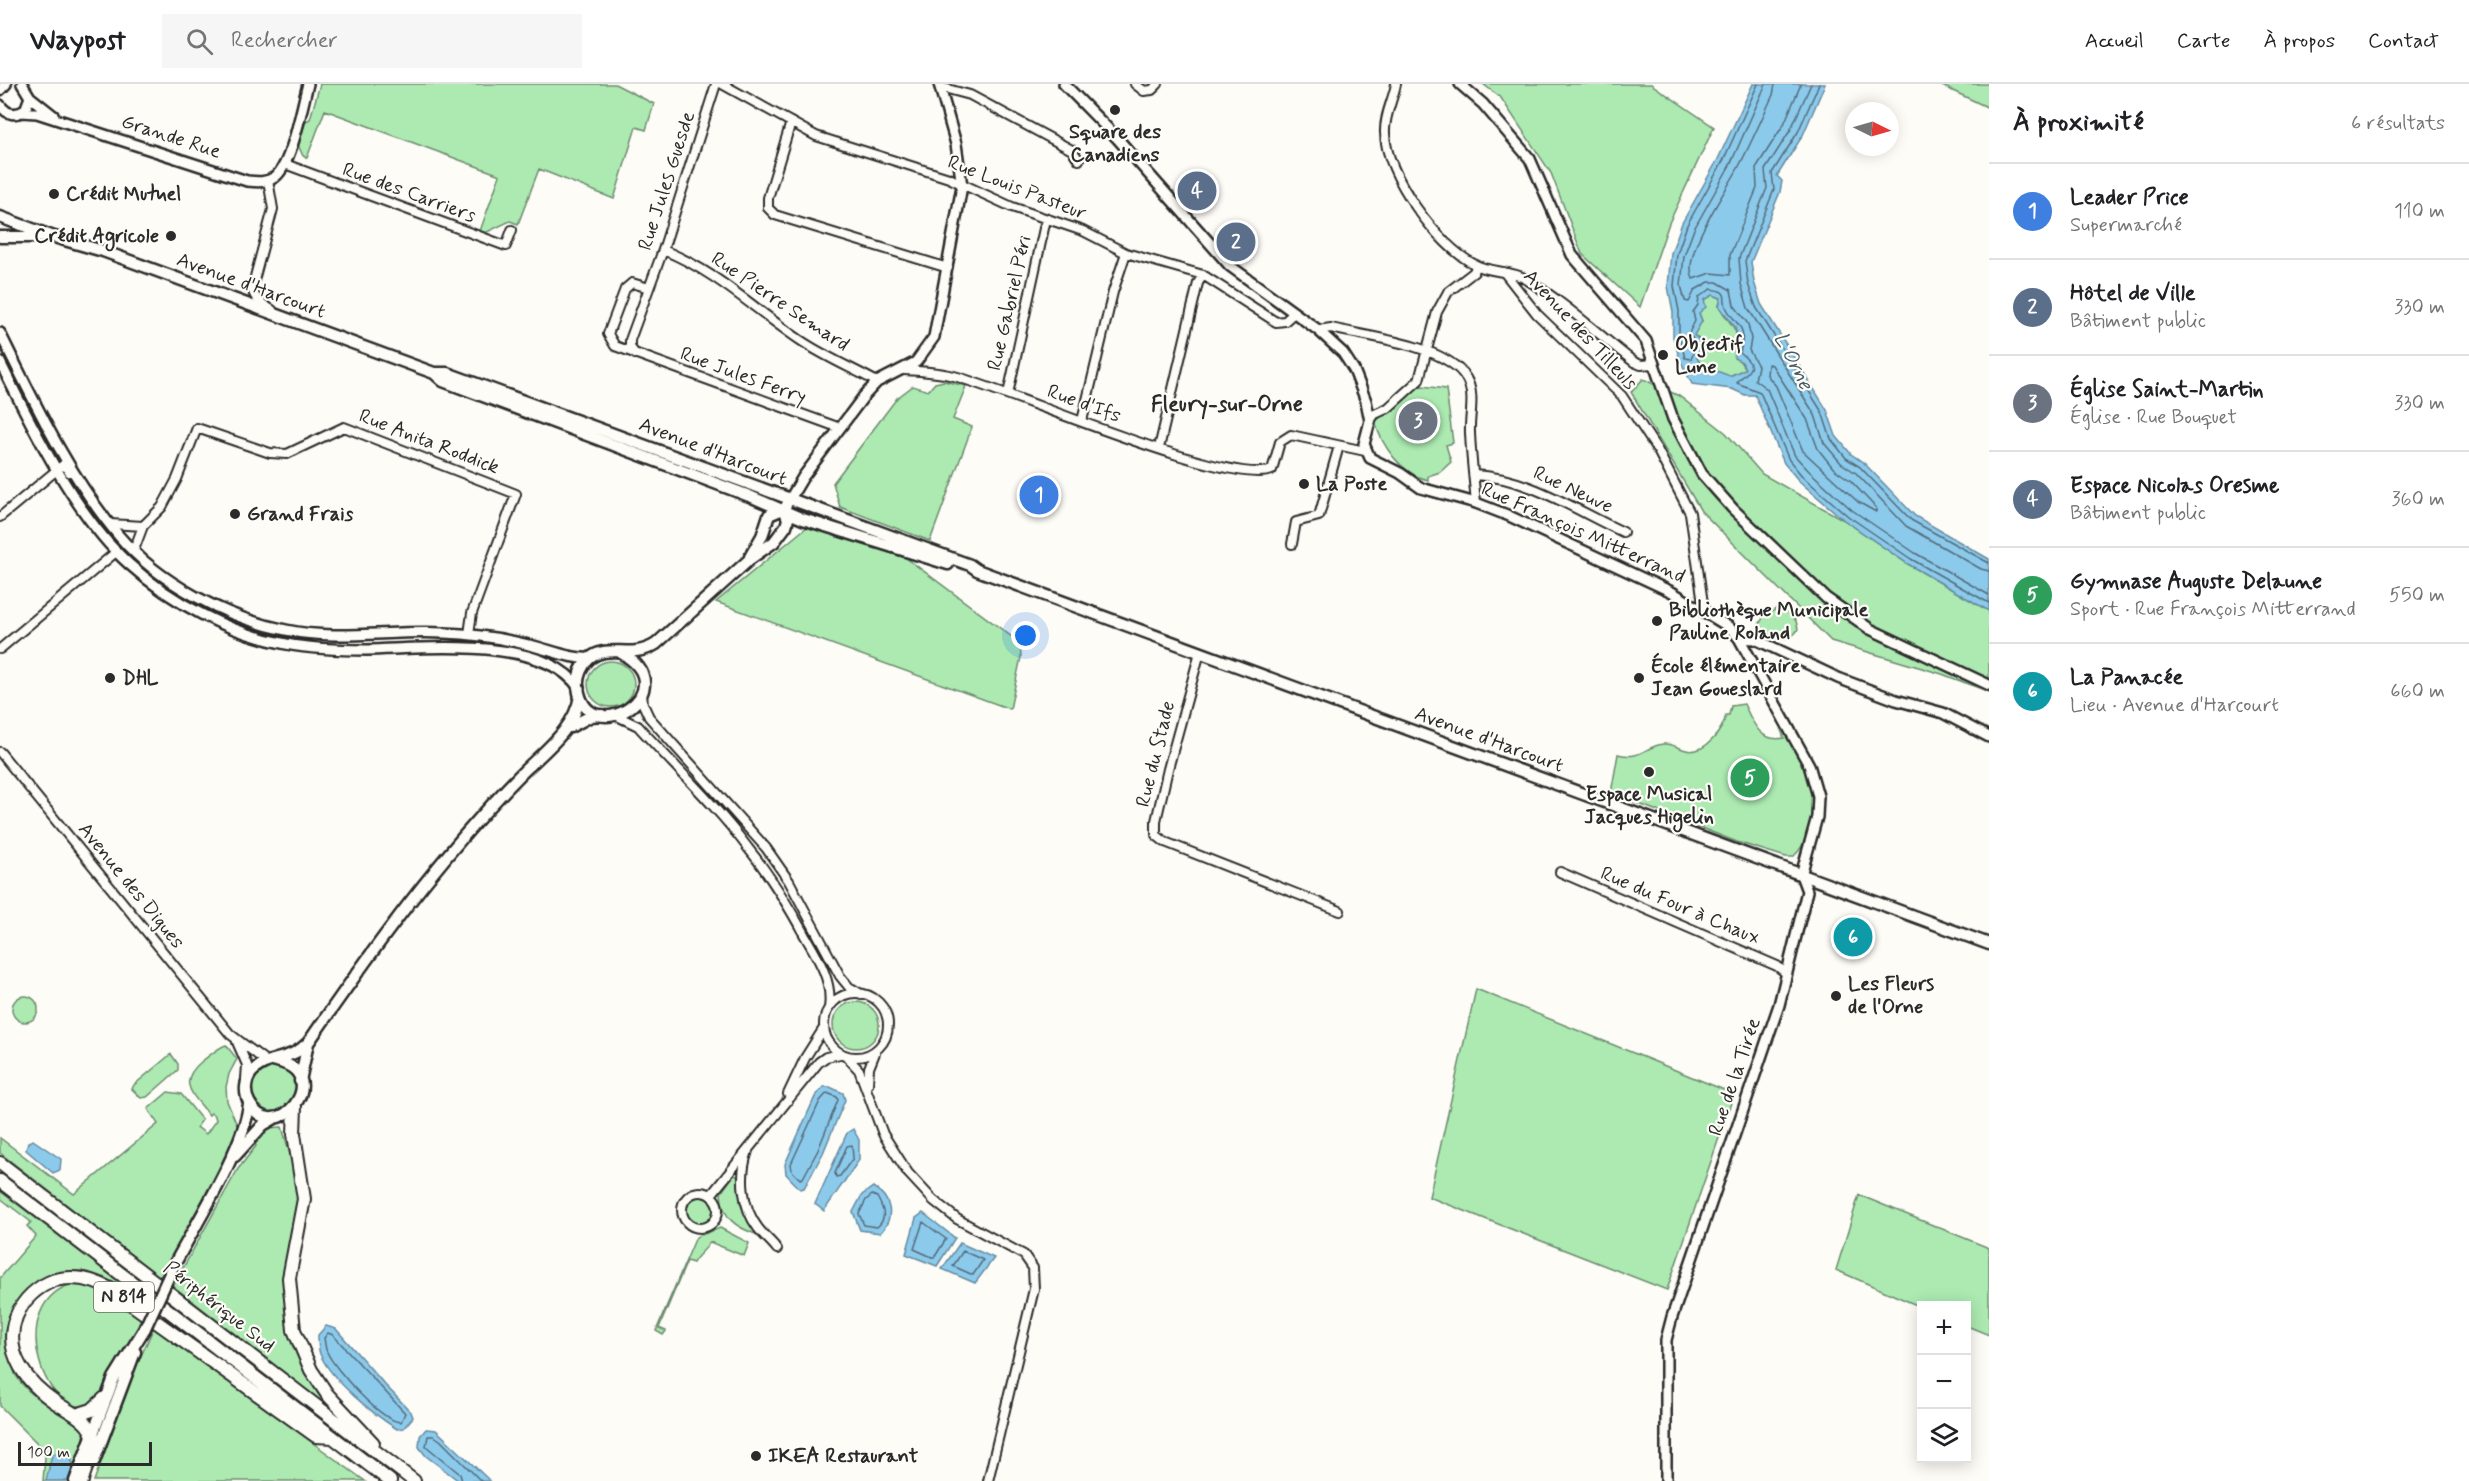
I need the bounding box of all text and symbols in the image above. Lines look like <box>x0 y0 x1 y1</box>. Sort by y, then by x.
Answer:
search box <box>162 14 582 68</box>
text: Waypost <box>30 23 126 60</box>
icon: search <box>183 25 216 58</box>
text: Rechercher <box>231 27 338 55</box>
text: Accueil <box>2085 27 2144 55</box>
text: Carte <box>2177 27 2231 55</box>
text: À propos <box>2264 27 2335 55</box>
text: Contact <box>2368 27 2439 55</box>
north arrow <box>1845 102 1899 156</box>
marker: Square des Canadiens <box>1108 103 1122 117</box>
text: À proximité <box>2013 106 2144 140</box>
street label: Grande Rue <box>118 108 224 166</box>
street label: Rue Jules Guesde <box>632 108 702 254</box>
text: 6 résultats <box>2351 110 2445 137</box>
place label: Square des Canadiens <box>1069 119 1161 169</box>
street label: Rue Louis Pasteur <box>944 149 1090 227</box>
street label: Rue des Carriers <box>338 156 480 230</box>
pin: 4 <box>1178 168 1216 214</box>
place label: Crédit Mutuel <box>66 181 181 208</box>
text: Leader Price <box>2070 184 2189 212</box>
marker: Crédit Mutuel <box>47 187 61 201</box>
text: 1 <box>2028 198 2037 225</box>
text: 110 m <box>2394 198 2445 225</box>
text: Supermarché <box>2070 212 2182 239</box>
pin: 2 <box>1216 220 1256 264</box>
place label: Crédit Agricole <box>34 223 159 252</box>
marker: Crédit Agricole <box>164 229 178 243</box>
street label: Rue Gabriel Péri <box>981 233 1039 373</box>
street label: Rue Pierre Semard <box>706 246 854 358</box>
street label: Avenue d'Harcourt <box>173 247 329 325</box>
street label: Avenue des Tilleuls <box>1517 264 1643 396</box>
text: Hôtel de Ville <box>2070 280 2196 308</box>
text: 2 <box>2028 294 2037 321</box>
text: 330 m <box>2394 294 2445 321</box>
text: Bâtiment public <box>2070 308 2206 335</box>
water label: L'Orne <box>1767 327 1820 396</box>
place label: Objectif Lune <box>1675 331 1744 381</box>
street label: Rue Jules Ferry <box>676 341 810 411</box>
marker: Objectif Lune <box>1656 348 1670 362</box>
text: Église Saint-Martin <box>2070 376 2264 404</box>
street label: Rue d'Ifs <box>1043 378 1125 430</box>
text: 3 <box>2028 390 2037 417</box>
text: 330 m <box>2394 390 2445 417</box>
district label: Fleury-sur-Orne <box>1151 391 1303 420</box>
pin: 3 <box>1398 398 1438 444</box>
street label: Rue Anita Roddick <box>355 403 503 481</box>
text: Église · Rue Bouquet <box>2070 404 2237 431</box>
street label: Avenue d'Harcourt <box>635 411 791 493</box>
street label: Rue Neuve <box>1529 460 1617 520</box>
place label: La Poste <box>1316 471 1387 498</box>
pin: 1 <box>1020 472 1058 518</box>
text: Espace Nicolas Oresme <box>2070 472 2279 500</box>
street label: Rue François Mitterrand <box>1477 476 1689 590</box>
marker: La Poste <box>1297 477 1311 491</box>
text: 4 <box>2027 486 2038 513</box>
text: 360 m <box>2392 486 2445 513</box>
text: Bâtiment public <box>2070 500 2206 527</box>
place label: Grand Frais <box>247 501 354 528</box>
marker: Grand Frais <box>228 507 242 521</box>
text: Gymnase Auguste Delaune <box>2070 568 2322 596</box>
text: 5 <box>2027 582 2039 609</box>
text: 550 m <box>2389 582 2445 609</box>
text: Sport · Rue François Mitterrand <box>2070 596 2356 623</box>
place label: Bibliothèque Municipale Pauline Roland <box>1669 597 1868 647</box>
marker: Bibliothèque Municipale Pauline Roland <box>1650 614 1664 628</box>
your location <box>1011 621 1040 650</box>
place label: École élémentaire Jean Goueslard <box>1651 652 1800 703</box>
text: La Panacée <box>2070 664 2183 692</box>
place label: DHL <box>122 665 159 692</box>
marker: DHL <box>103 671 117 685</box>
marker: École élémentaire Jean Goueslard <box>1632 671 1646 685</box>
text: 6 <box>2027 678 2038 705</box>
text: 660 m <box>2390 678 2445 705</box>
text: Lieu · Avenue d'Harcourt <box>2070 692 2279 719</box>
street label: Rue du Stade <box>1130 698 1182 810</box>
street label: Avenue d'Harcourt <box>1411 701 1567 779</box>
pin: 5 <box>1730 756 1770 800</box>
marker: Espace Musical Jacques Higelin <box>1642 765 1656 779</box>
place label: Espace Musical Jacques Higelin <box>1584 781 1714 833</box>
street label: Avenue des Digues <box>72 817 190 955</box>
street label: Rue du Four à Chaux <box>1596 860 1764 952</box>
pin: 6 <box>1834 914 1872 960</box>
place label: Les Fleurs de l'Orne <box>1848 971 1934 1021</box>
marker: Les Fleurs de l'Orne <box>1829 989 1843 1003</box>
street label: Rue de la Tirée <box>1702 1014 1768 1140</box>
street label: Périphérique Sud <box>157 1255 281 1359</box>
road number: N 814 <box>94 1282 154 1312</box>
map controls <box>1917 1301 1971 1463</box>
button: + <box>1917 1301 1971 1355</box>
button: − <box>1917 1355 1971 1409</box>
button: layers <box>1917 1409 1971 1463</box>
scale bar <box>18 1439 152 1466</box>
text: 100 m <box>27 1442 70 1463</box>
place label: IKEA Restaurant <box>768 1443 919 1470</box>
marker: IKEA Restaurant <box>749 1449 763 1463</box>

